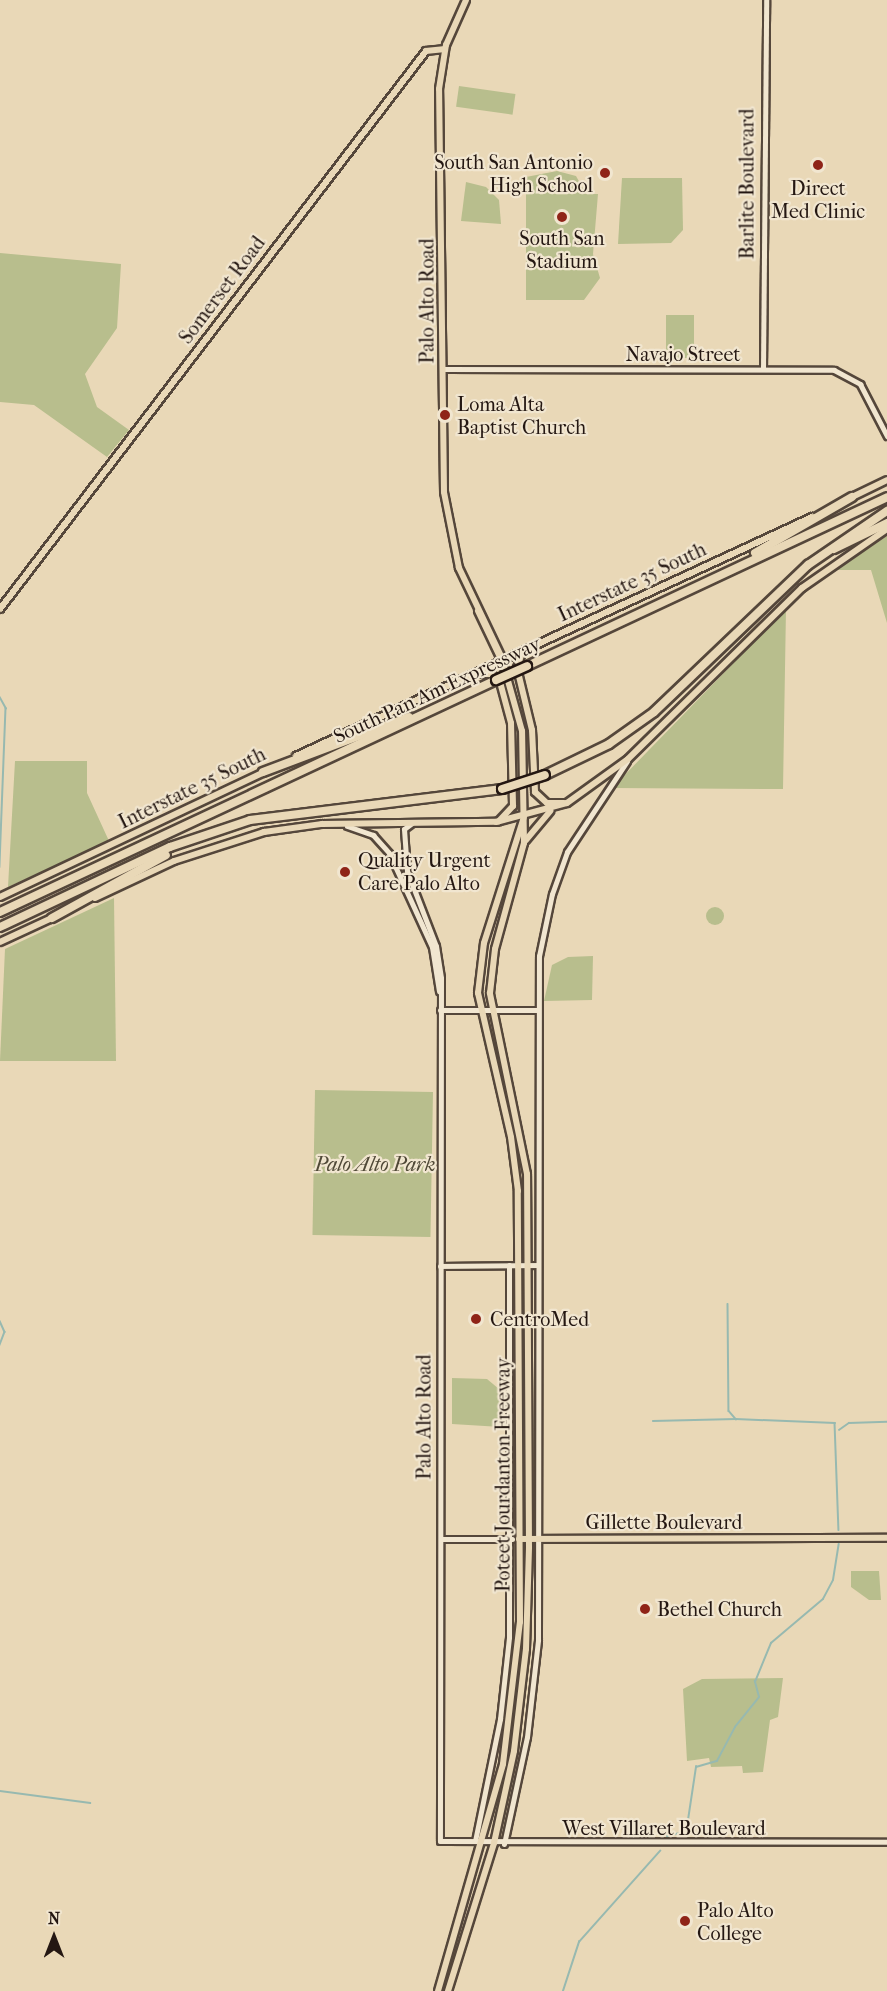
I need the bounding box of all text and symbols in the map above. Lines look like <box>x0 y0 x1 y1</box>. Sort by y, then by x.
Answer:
street label: Barlite Boulevard <box>735 109 759 259</box>
place label: South San Antonio High School <box>434 150 593 197</box>
marker: Direct Med Clinic <box>809 156 827 174</box>
marker: South San Antonio High School <box>598 166 612 180</box>
place label: Direct Med Clinic <box>771 176 865 223</box>
marker: South San Stadium <box>555 210 569 224</box>
place label: South San Stadium <box>519 226 605 273</box>
street label: Somerset Road <box>174 231 270 349</box>
street label: Palo Alto Road <box>415 238 439 364</box>
street label: Navajo Street <box>626 342 740 366</box>
place label: Loma Alta Baptist Church <box>457 392 586 439</box>
marker: Loma Alta Baptist Church <box>438 408 452 422</box>
street label: Interstate 35 South <box>554 537 710 627</box>
street label: South Pan Am Expressway <box>330 631 544 749</box>
street label: Interstate 35 South <box>114 742 270 834</box>
place label: Quality Urgent Care Palo Alto <box>358 849 491 896</box>
marker: Quality Urgent Care Palo Alto <box>336 863 354 881</box>
park label: Palo Alto Park <box>314 1152 436 1176</box>
place label: CentroMed <box>490 1307 589 1331</box>
marker: CentroMed <box>467 1310 485 1328</box>
street label: Palo Alto Road <box>412 1354 436 1480</box>
street label: Poteet Jourdanton Freeway <box>491 1358 515 1592</box>
street label: Gillette Boulevard <box>586 1510 742 1534</box>
place label: Bethel Church <box>657 1597 782 1621</box>
marker: Bethel Church <box>638 1602 652 1616</box>
street label: West Villaret Boulevard <box>562 1816 766 1840</box>
place label: Palo Alto College <box>697 1898 774 1945</box>
north arrow <box>24 1907 84 1967</box>
text: N <box>48 1909 60 1928</box>
marker: Palo Alto College <box>678 1914 692 1928</box>

